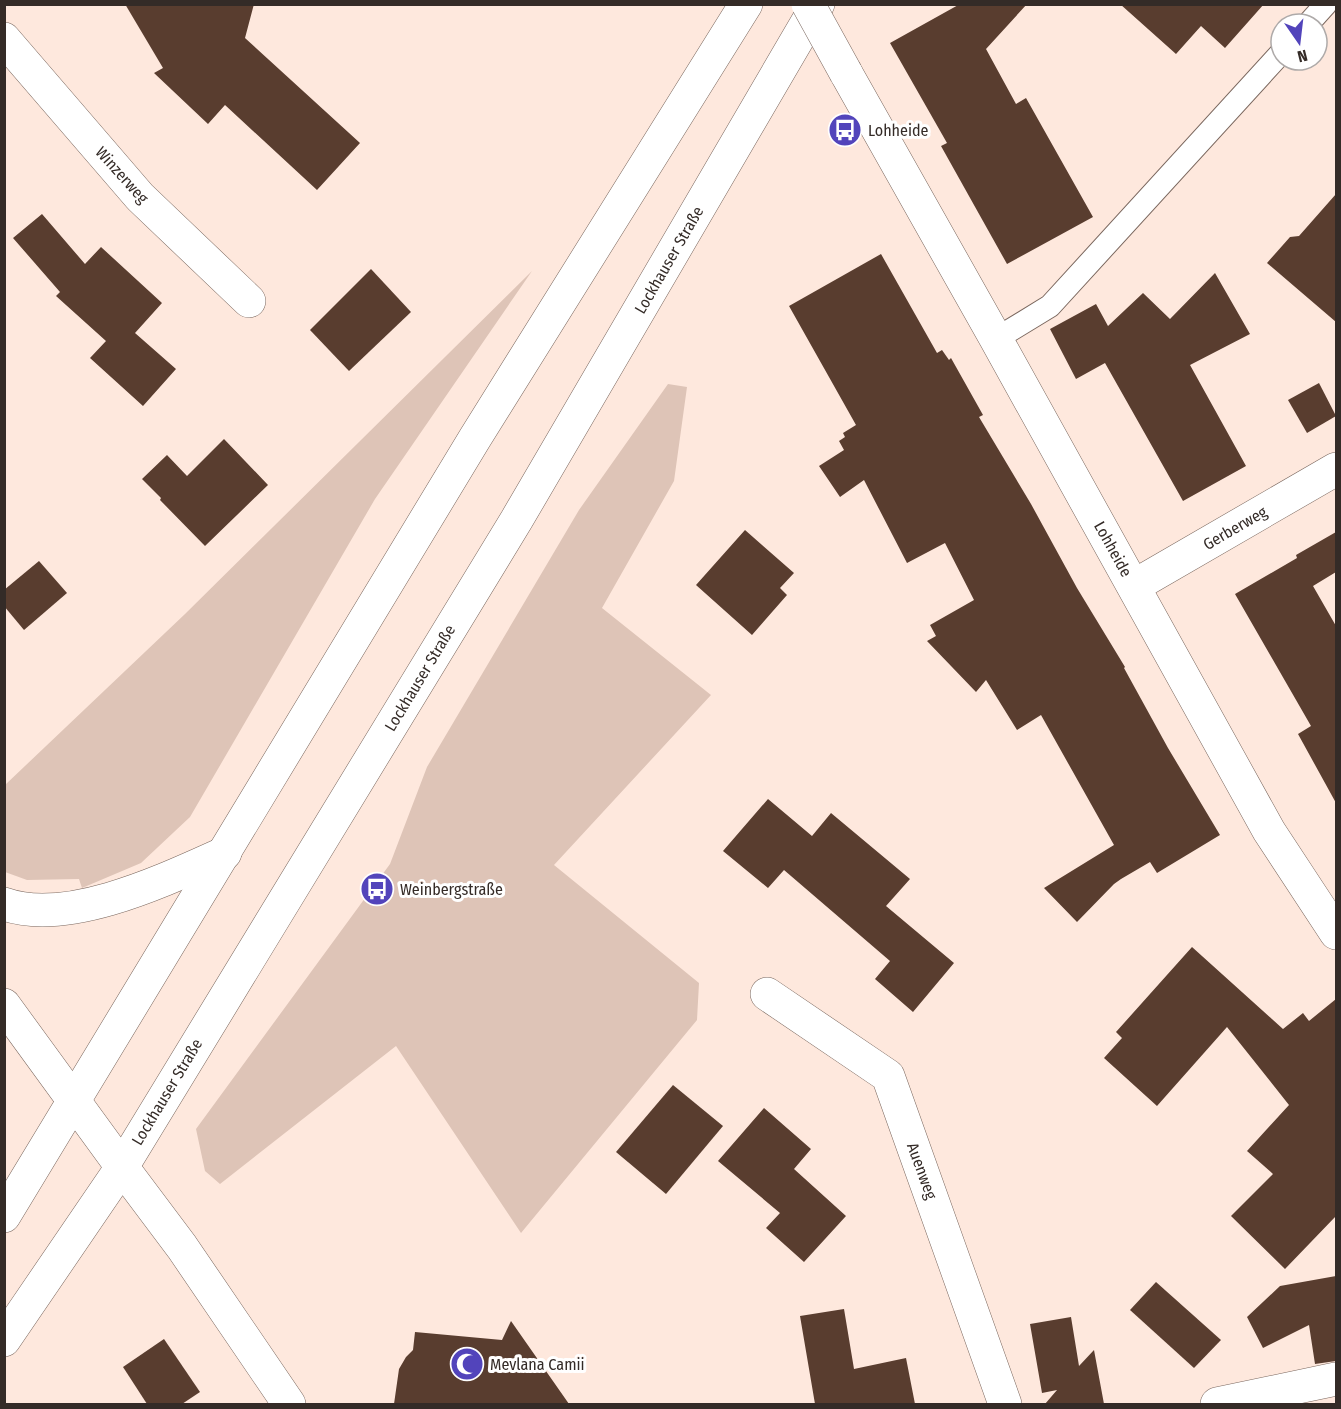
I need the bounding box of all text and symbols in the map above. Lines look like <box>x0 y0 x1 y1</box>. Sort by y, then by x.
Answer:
north arrow <box>1269 12 1329 72</box>
text: N <box>1296 46 1309 66</box>
bus stop icon: Lohheide <box>827 112 863 148</box>
place label: Lohheide <box>868 121 929 140</box>
street label: Winzerweg <box>91 143 153 208</box>
street label: Lockhauser Straße <box>631 203 707 317</box>
street label: Gerberweg <box>1200 502 1271 554</box>
street label: Lohheide <box>1090 518 1136 580</box>
street label: Lockhauser Straße <box>381 621 459 735</box>
bus stop icon: Weinbergstraße <box>359 871 395 907</box>
place label: Weinbergstraße <box>400 880 503 899</box>
street label: Lockhauser Straße <box>128 1035 206 1149</box>
street label: Auenweg <box>903 1140 941 1202</box>
mosque icon: Mevlana Camii <box>449 1346 485 1382</box>
place label: Mevlana Camii <box>490 1355 585 1374</box>

